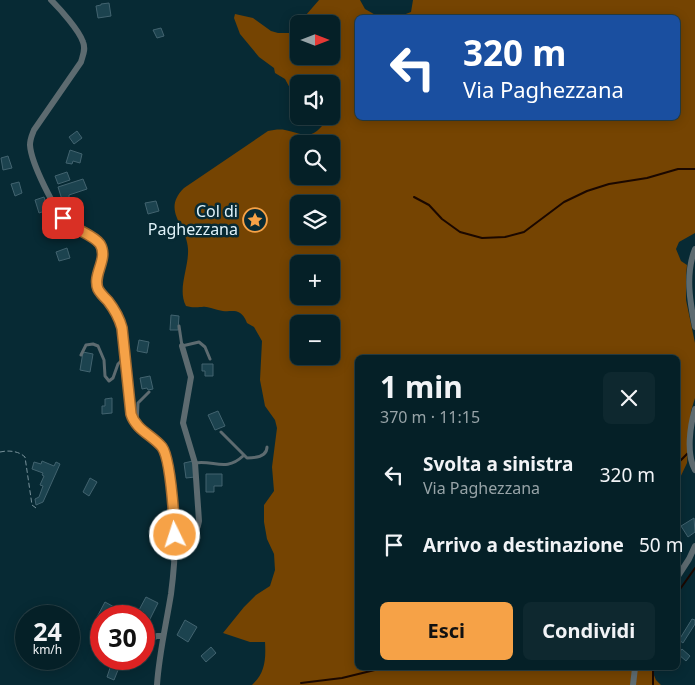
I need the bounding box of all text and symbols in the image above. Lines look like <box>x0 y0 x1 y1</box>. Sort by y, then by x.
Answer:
north arrow <box>290 15 340 65</box>
map controls <box>290 15 340 365</box>
text: 320 m <box>463 29 566 76</box>
icon: left <box>380 35 445 100</box>
text: Via Paghezzana <box>463 74 624 104</box>
button: sound <box>290 75 340 125</box>
button: search <box>290 135 340 185</box>
button: layers <box>290 195 340 245</box>
pin <box>42 197 84 239</box>
place label: Col di Paghezzana <box>148 200 238 240</box>
icon: arrive <box>49 204 77 232</box>
place icon: Col di Paghezzana <box>242 207 268 233</box>
button: + <box>290 255 340 305</box>
button: − <box>290 315 340 365</box>
text: 1 min <box>380 366 463 407</box>
button: close <box>603 372 655 424</box>
text: 370 m · 11:15 <box>380 406 480 428</box>
text: Svolta a sinistra <box>423 451 573 477</box>
icon: left <box>380 461 408 489</box>
text: 320 m <box>600 462 655 488</box>
text: Via Paghezzana <box>423 477 540 499</box>
position arrow <box>148 508 200 560</box>
icon: arrive <box>380 531 408 559</box>
text: Arrivo a destinazione <box>423 532 624 558</box>
text: 50 m <box>639 532 683 558</box>
button: Esci <box>380 602 513 660</box>
button: Condividi <box>523 602 655 660</box>
speed limit sign: 30 <box>90 605 155 670</box>
text: 24 <box>33 614 62 648</box>
text: km/h <box>33 641 62 658</box>

